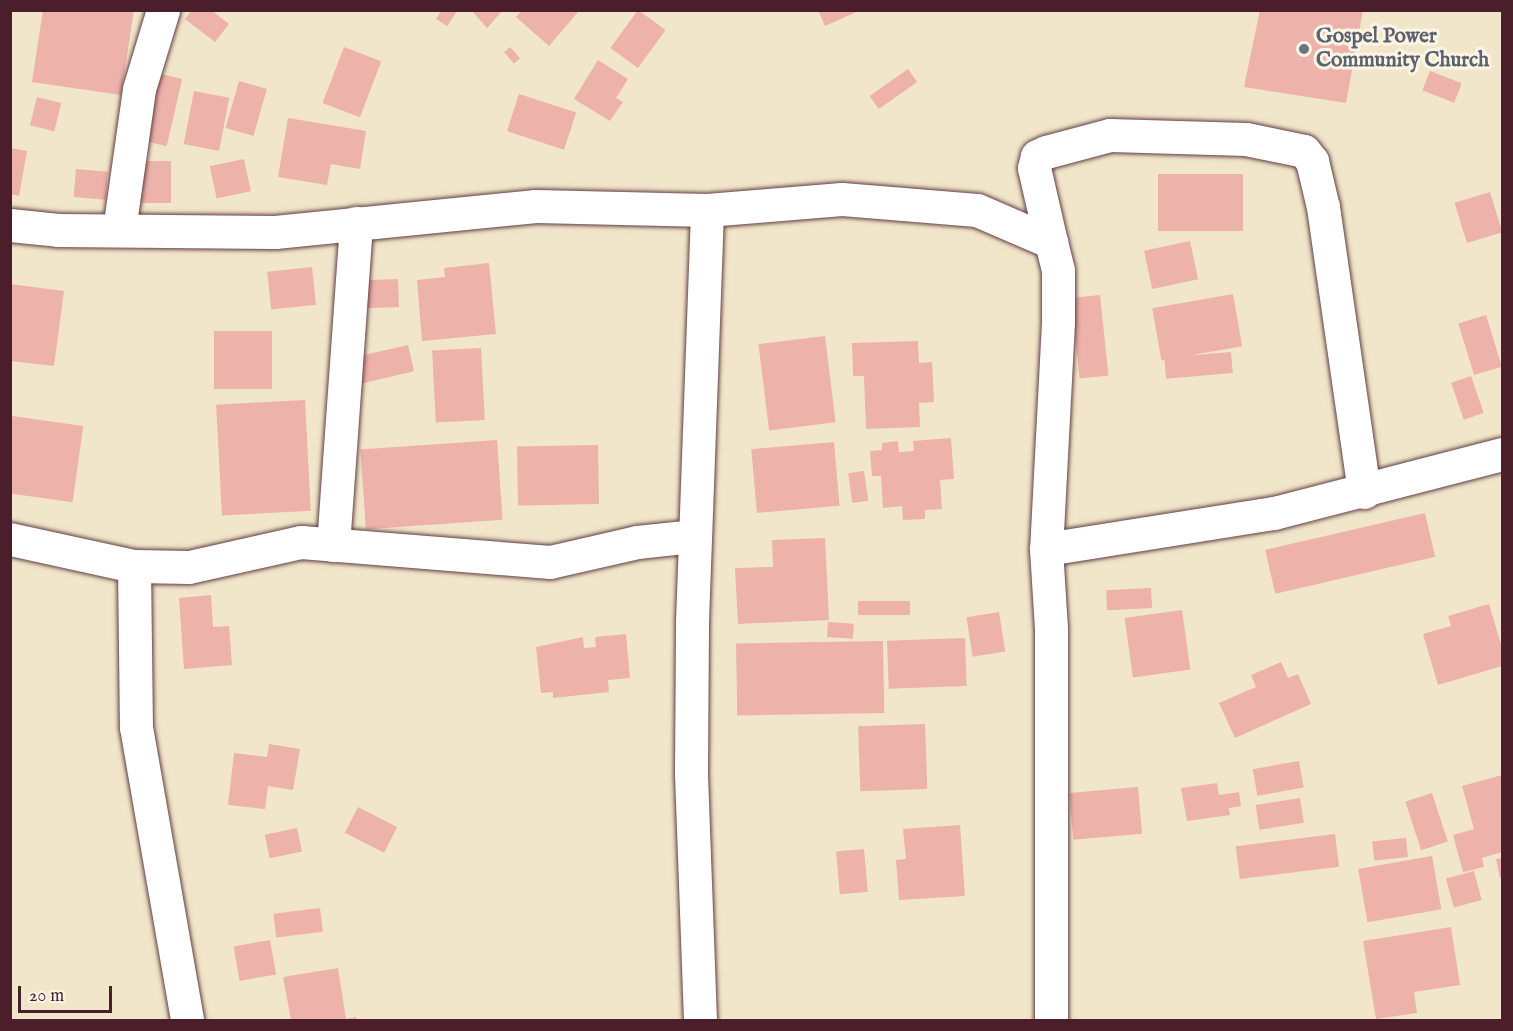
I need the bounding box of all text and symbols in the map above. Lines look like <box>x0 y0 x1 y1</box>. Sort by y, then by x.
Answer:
place label: Gospel Power Community Church <box>1316 24 1489 74</box>
marker: Gospel Power Community Church <box>1297 42 1311 56</box>
scale bar <box>21 974 116 1012</box>
text: 20 m <box>29 985 64 1008</box>

